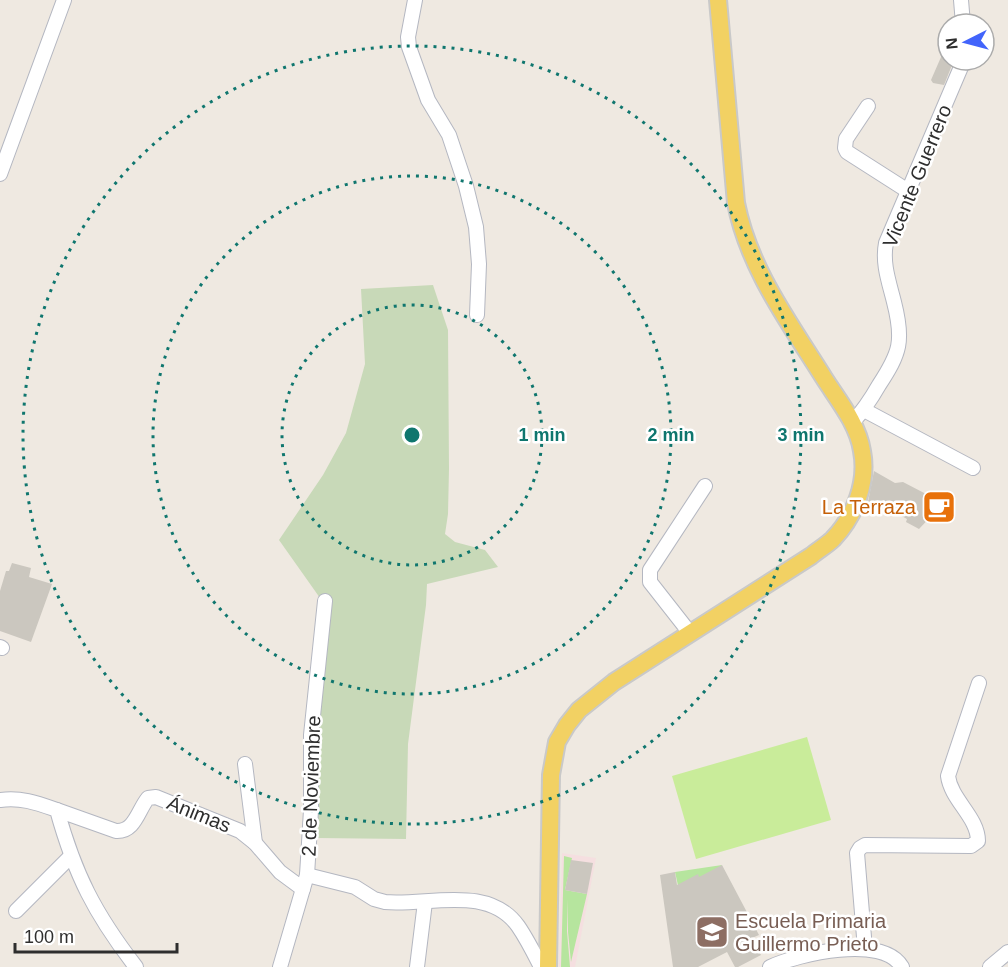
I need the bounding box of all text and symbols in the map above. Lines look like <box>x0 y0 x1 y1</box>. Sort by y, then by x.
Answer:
north arrow <box>936 12 996 72</box>
text: N <box>943 37 961 50</box>
street label: Vicente Guerrero <box>878 101 956 251</box>
centre of rings <box>402 425 422 445</box>
text: 1 min <box>518 425 566 445</box>
text: 2 min <box>647 425 695 445</box>
text: 3 min <box>777 425 825 445</box>
cafe icon: La Terraza <box>921 489 957 525</box>
place label: La Terraza <box>822 496 917 518</box>
street label: 2 de Noviembre <box>298 715 324 857</box>
street label: Ánimas <box>164 791 234 837</box>
place label: Escuela Primaria Guillermo Prieto <box>735 910 887 955</box>
school or university icon: Escuela Primaria Guillermo Prieto <box>694 914 730 950</box>
scale bar <box>15 916 177 954</box>
text: 100 m <box>24 927 74 947</box>

